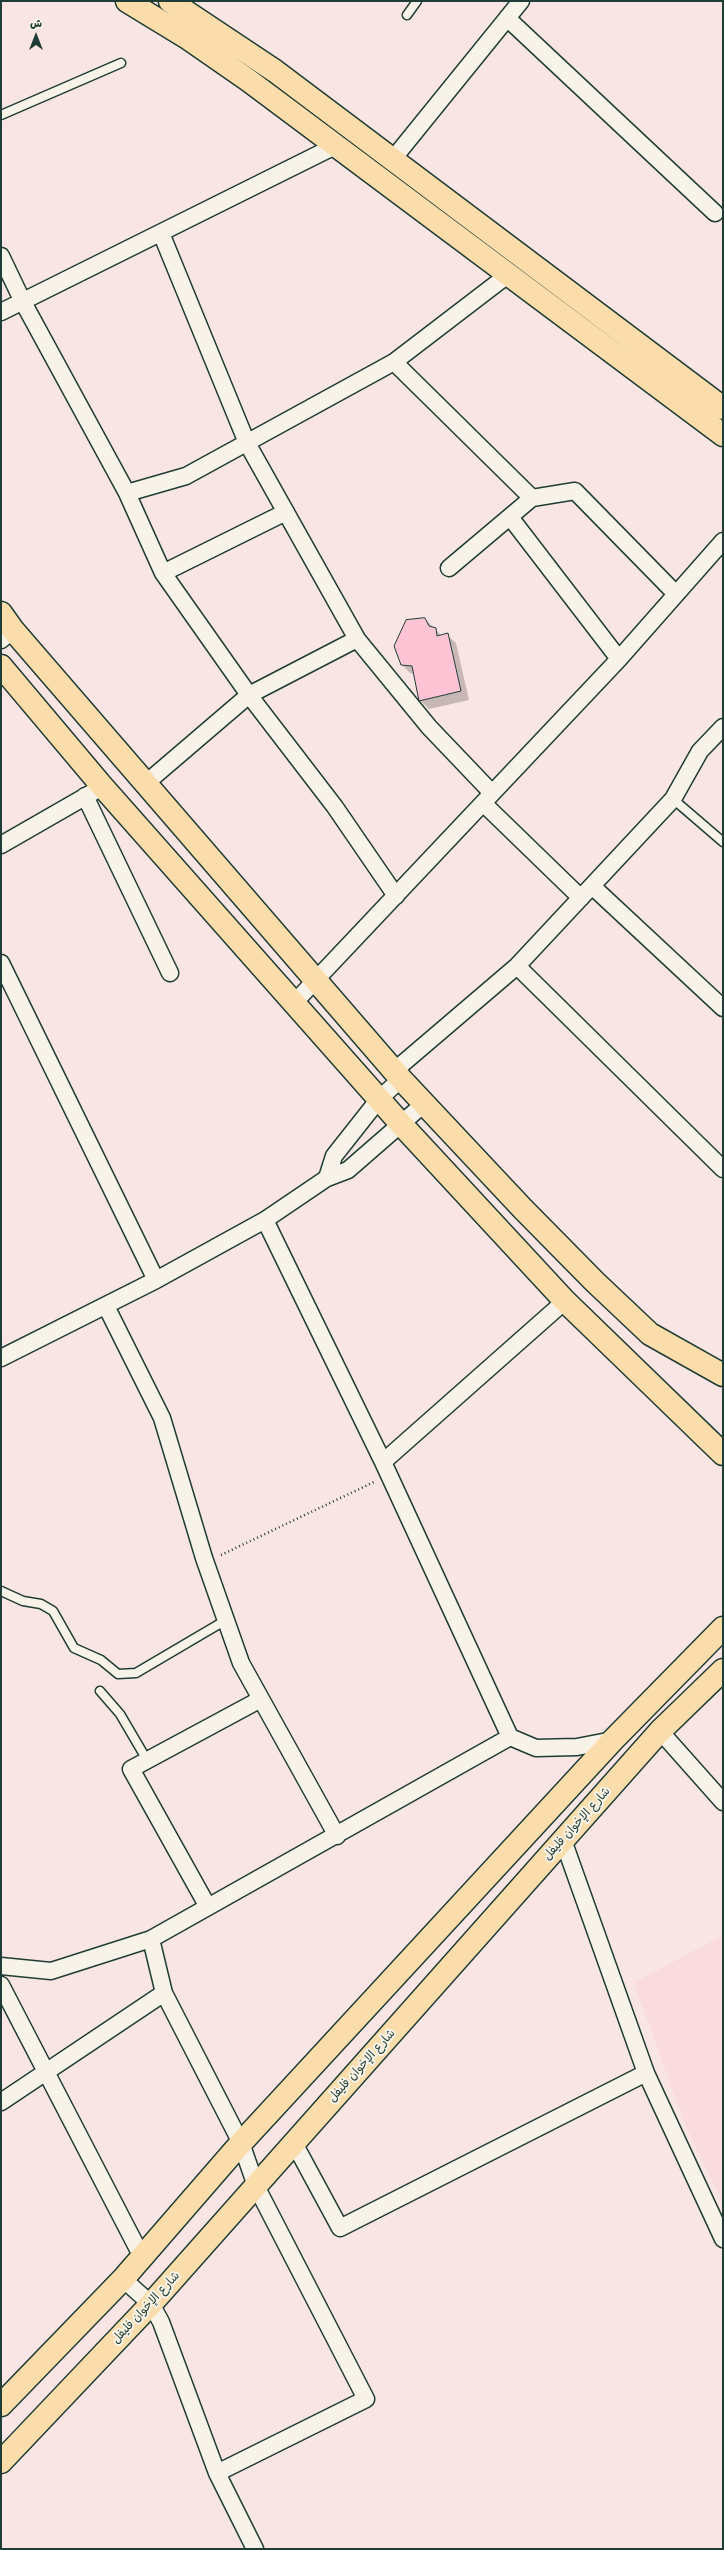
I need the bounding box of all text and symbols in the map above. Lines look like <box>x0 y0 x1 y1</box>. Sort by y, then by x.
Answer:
north arrow <box>16 16 56 56</box>
text: ش <box>30 17 42 30</box>
street label: شارع الإخوان فليفل <box>540 1785 614 1863</box>
street label: شارع الإخوان فليفل <box>325 2027 399 2105</box>
street label: شارع الإخوان فليفل <box>109 2269 183 2347</box>

